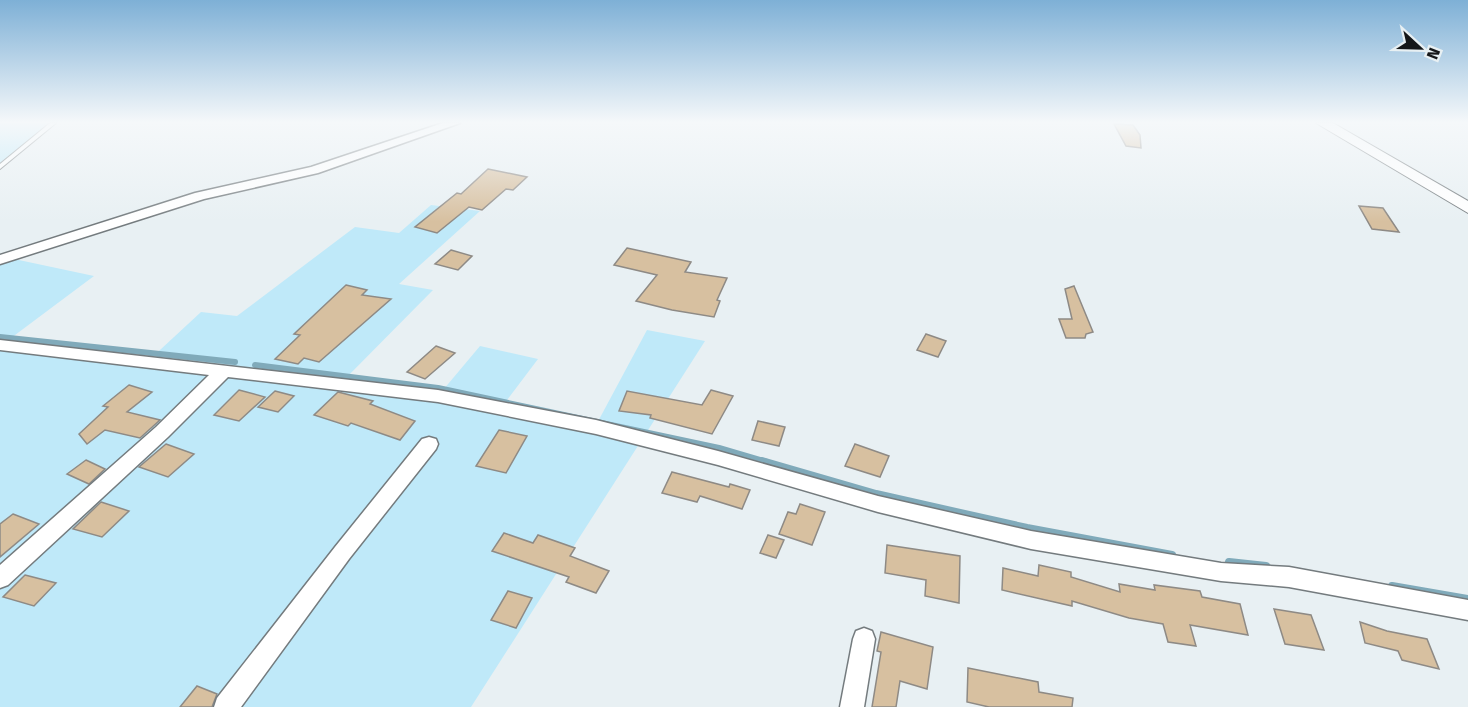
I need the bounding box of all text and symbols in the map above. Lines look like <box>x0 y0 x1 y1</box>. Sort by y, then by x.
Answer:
north arrow <box>1390 18 1450 78</box>
text: N <box>1423 45 1444 62</box>

